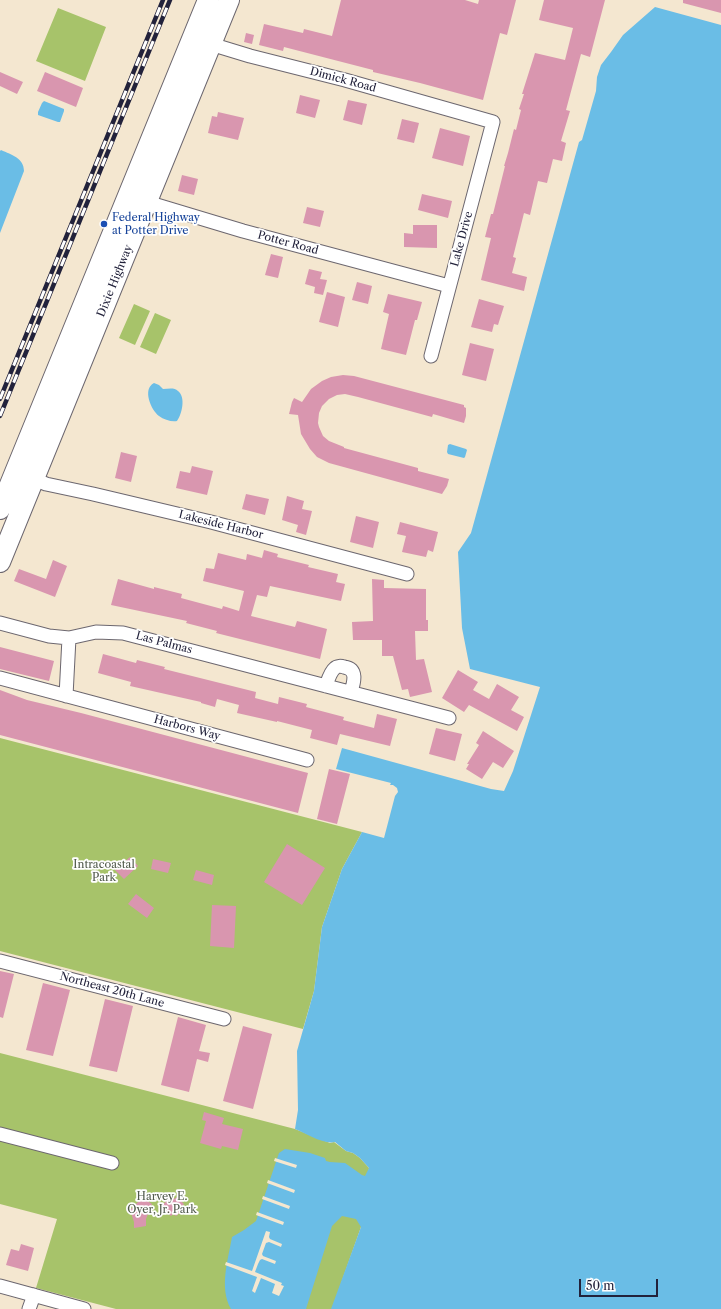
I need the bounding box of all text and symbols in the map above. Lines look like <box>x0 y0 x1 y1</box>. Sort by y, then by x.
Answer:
street label: Dimick Road <box>308 65 378 95</box>
street label: Lake Drive <box>448 210 476 268</box>
place label: Federal Highway at Potter Drive <box>112 211 200 237</box>
marker: Federal Highway at Potter Drive <box>99 219 109 229</box>
street label: Potter Road <box>256 229 320 257</box>
street label: Dixie Highway <box>95 243 135 319</box>
street label: Lakeside Harbor <box>177 508 265 542</box>
street label: Las Palmas <box>134 629 194 657</box>
street label: Harbors Way <box>152 713 222 743</box>
park label: Intracoastal Park <box>73 858 135 884</box>
street label: Northeast 20th Lane <box>58 970 166 1010</box>
park label: Harvey E. Oyer, Jr. Park <box>127 1190 197 1216</box>
scale bar <box>581 1271 660 1297</box>
text: 50 m <box>586 1278 615 1293</box>

